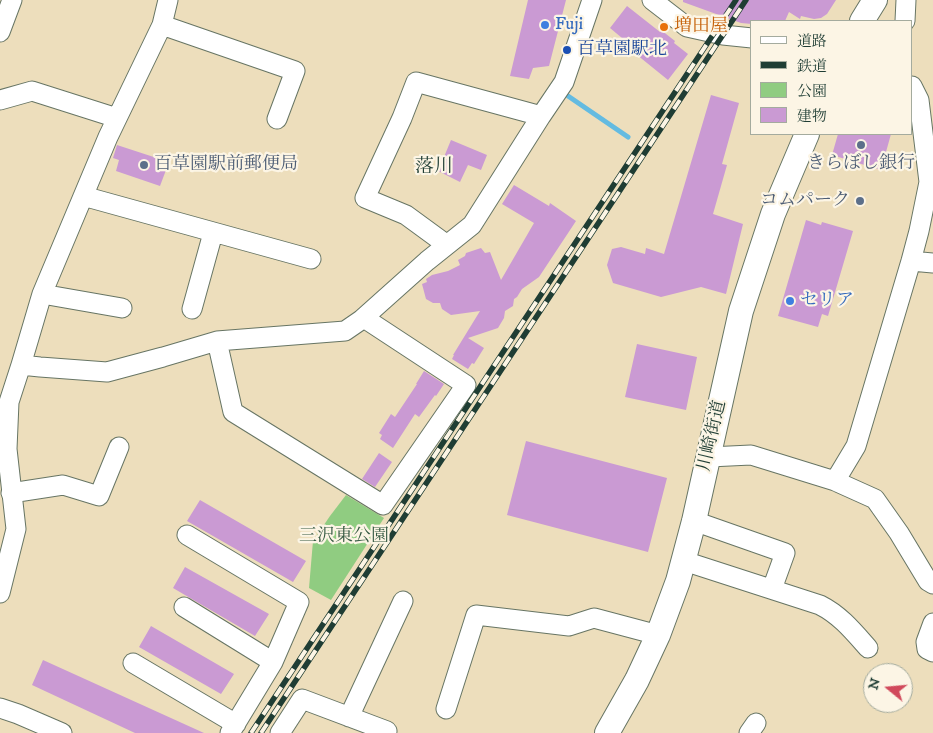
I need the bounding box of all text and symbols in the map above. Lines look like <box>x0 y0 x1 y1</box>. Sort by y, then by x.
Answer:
place label: Fuji <box>555 14 583 36</box>
place label: 増田屋 <box>674 16 728 38</box>
marker: Fuji <box>539 19 551 31</box>
legend <box>750 20 913 135</box>
marker: 増田屋 <box>658 21 670 33</box>
text: 道路 <box>797 32 827 51</box>
place label: 百草園駅北 <box>577 39 667 61</box>
marker: 百草園駅北 <box>561 44 573 56</box>
text: 鉄道 <box>797 57 827 76</box>
text: 公園 <box>797 82 827 101</box>
text: 建物 <box>797 107 827 126</box>
marker: きらぼし銀行 <box>855 139 867 151</box>
place label: きらぼし銀行 <box>807 153 915 175</box>
place label: 百草園駅前郵便局 <box>154 154 298 176</box>
district label: 落川 <box>415 157 453 179</box>
marker: 百草園駅前郵便局 <box>138 159 150 171</box>
place label: コムパーク <box>760 190 850 212</box>
marker: コムパーク <box>854 195 866 207</box>
place label: セリア <box>800 290 854 312</box>
marker: セリア <box>784 295 796 307</box>
street label: 川崎街道 <box>694 398 732 474</box>
park label: 三沢東公園 <box>299 526 389 548</box>
north arrow <box>863 663 913 713</box>
text: N <box>864 676 885 692</box>

